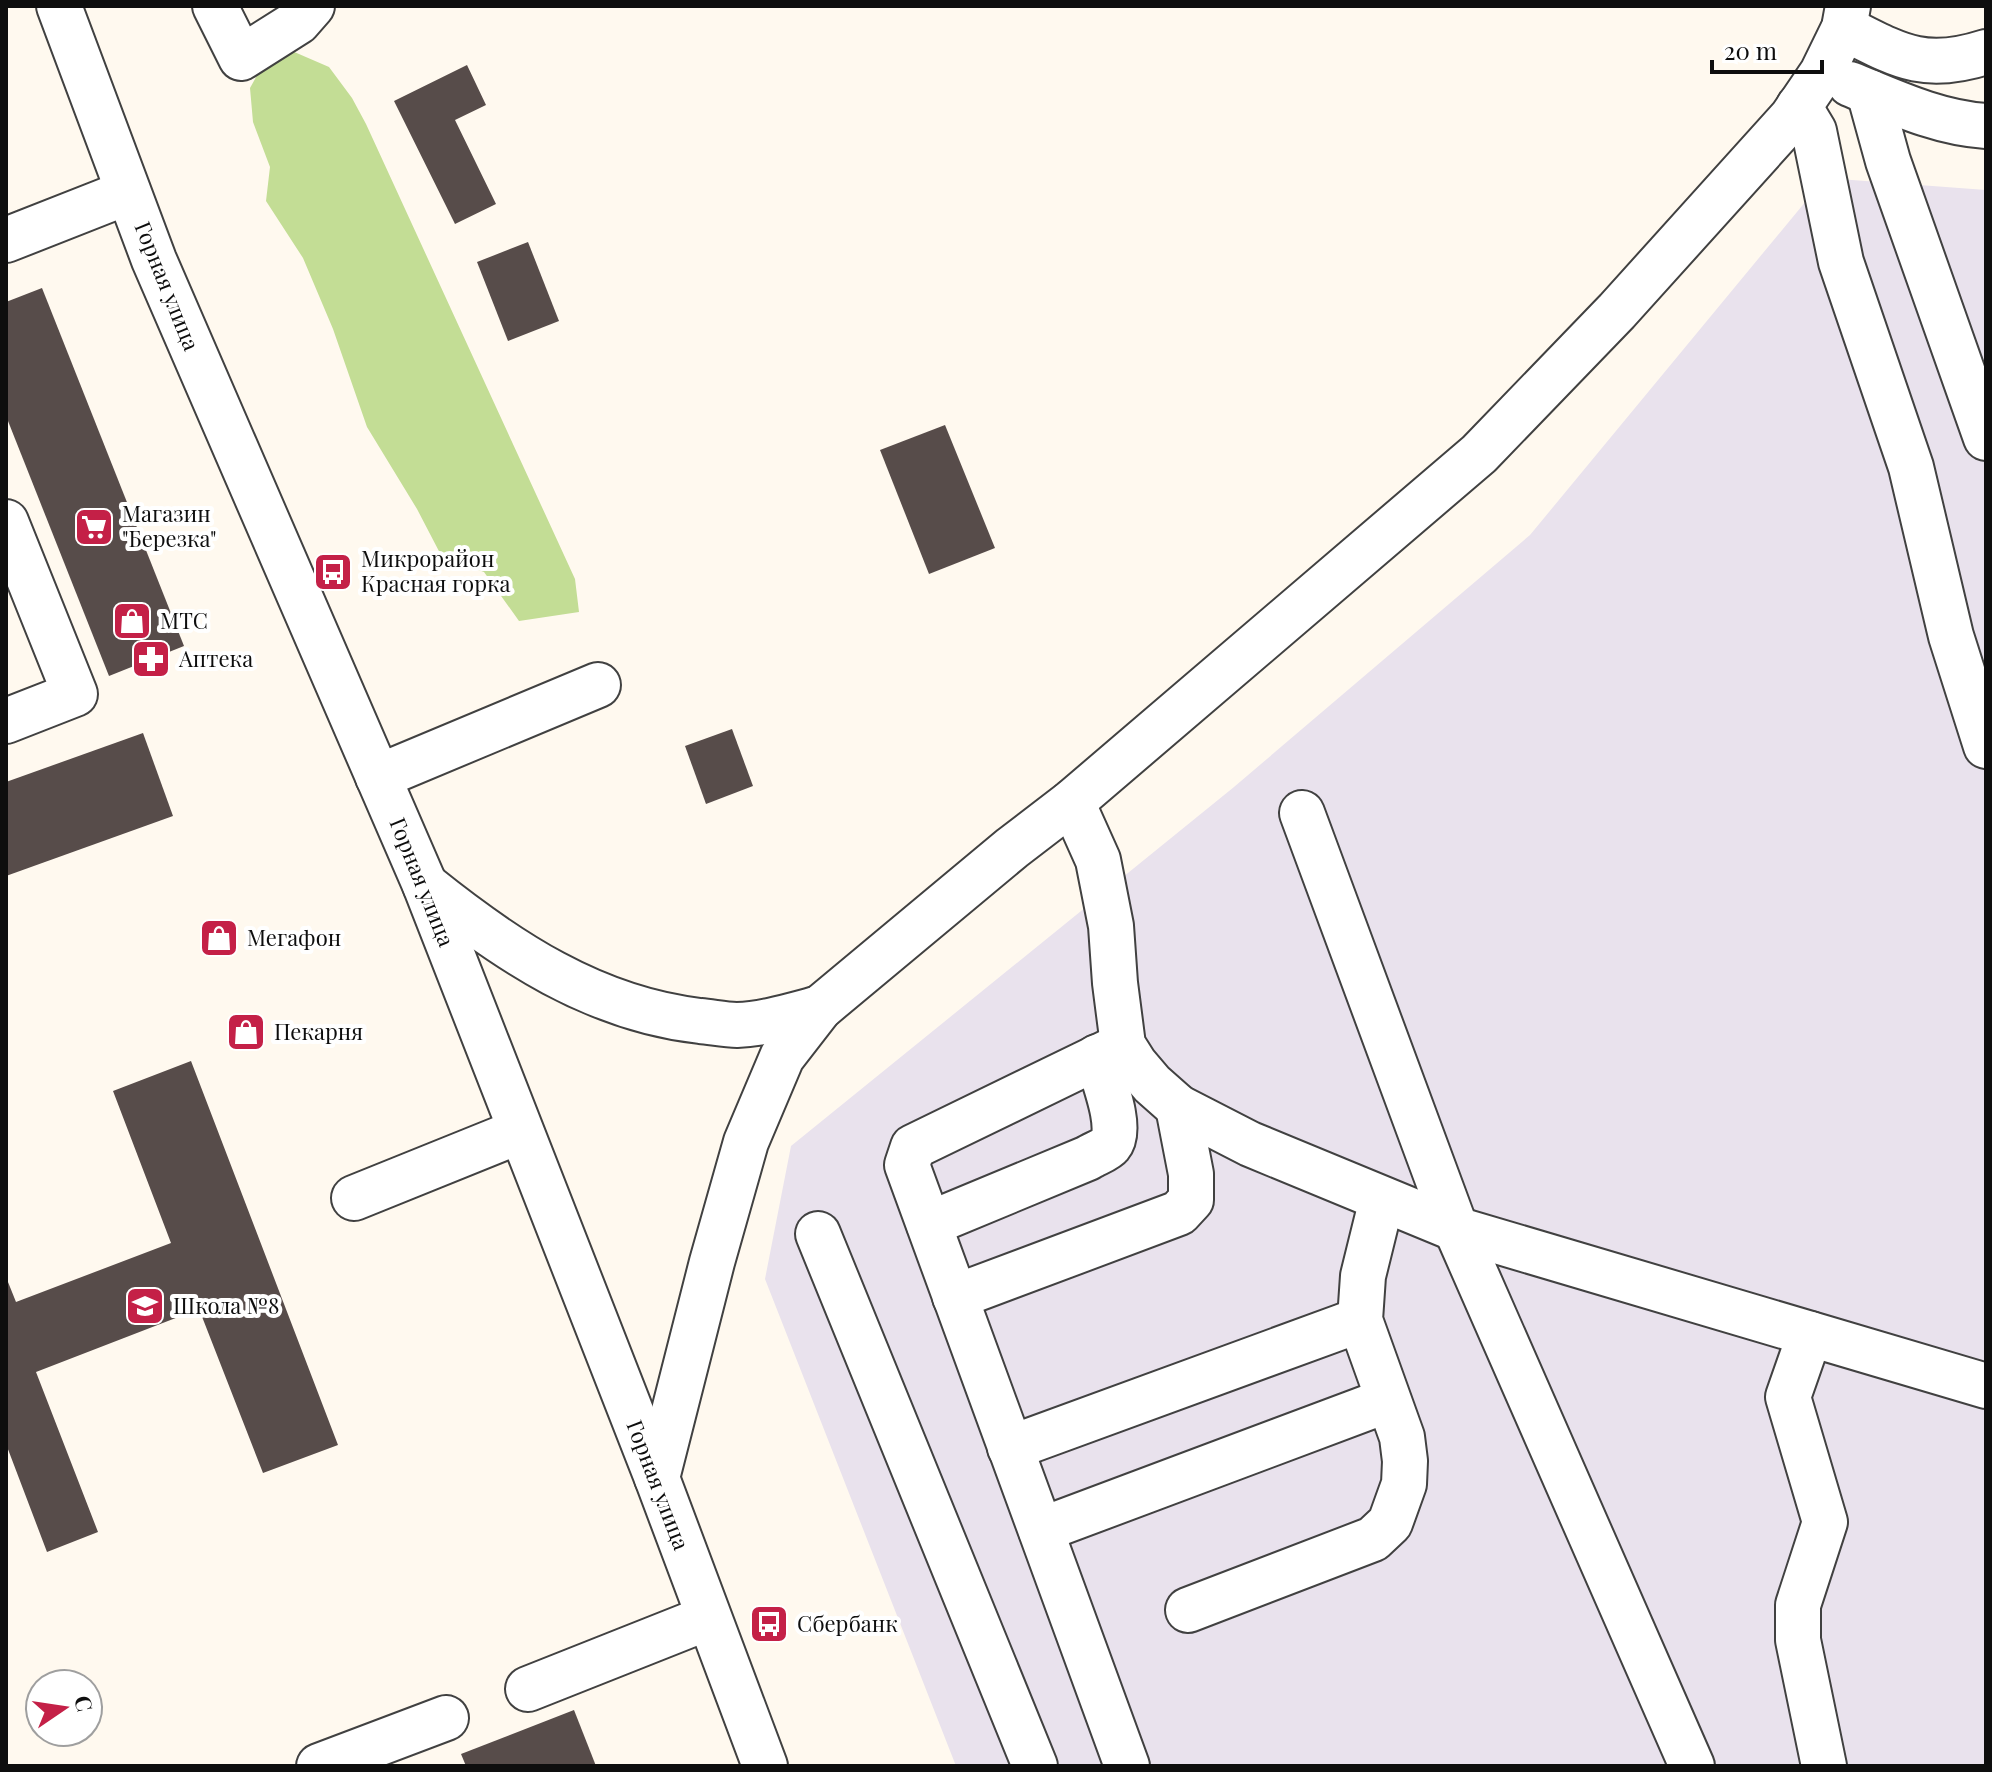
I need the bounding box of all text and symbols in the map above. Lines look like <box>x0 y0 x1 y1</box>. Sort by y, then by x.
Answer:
scale bar <box>1712 24 1822 74</box>
text: 20 m <box>1724 34 1777 66</box>
street label: Горная улица <box>128 217 207 355</box>
place label: Магазин "Березка" <box>122 498 217 553</box>
supermarket icon: Магазин "Березка" <box>73 506 115 548</box>
place label: Микрорайон Красная горка <box>361 543 511 598</box>
bus stop icon: Микрорайон Красная горка <box>312 551 354 593</box>
shop icon: МТС <box>111 600 153 642</box>
place label: МТС <box>160 605 208 635</box>
pharmacy icon: Аптека <box>130 638 172 680</box>
place label: Аптека <box>178 643 253 673</box>
street label: Горная улица <box>383 813 462 951</box>
shop icon: Мегафон <box>198 917 240 959</box>
place label: Мегафон <box>247 922 341 952</box>
shop icon: Пекарня <box>225 1011 267 1053</box>
place label: Пекарня <box>274 1016 363 1046</box>
school or university icon: Школа №8 <box>124 1285 166 1327</box>
place label: Школа №8 <box>173 1290 279 1320</box>
street label: Горная улица <box>620 1416 697 1554</box>
bus stop icon: Сбербанк <box>748 1603 790 1645</box>
place label: Сбербанк <box>797 1608 898 1638</box>
north arrow <box>24 1668 104 1748</box>
text: С <box>68 1692 101 1714</box>

